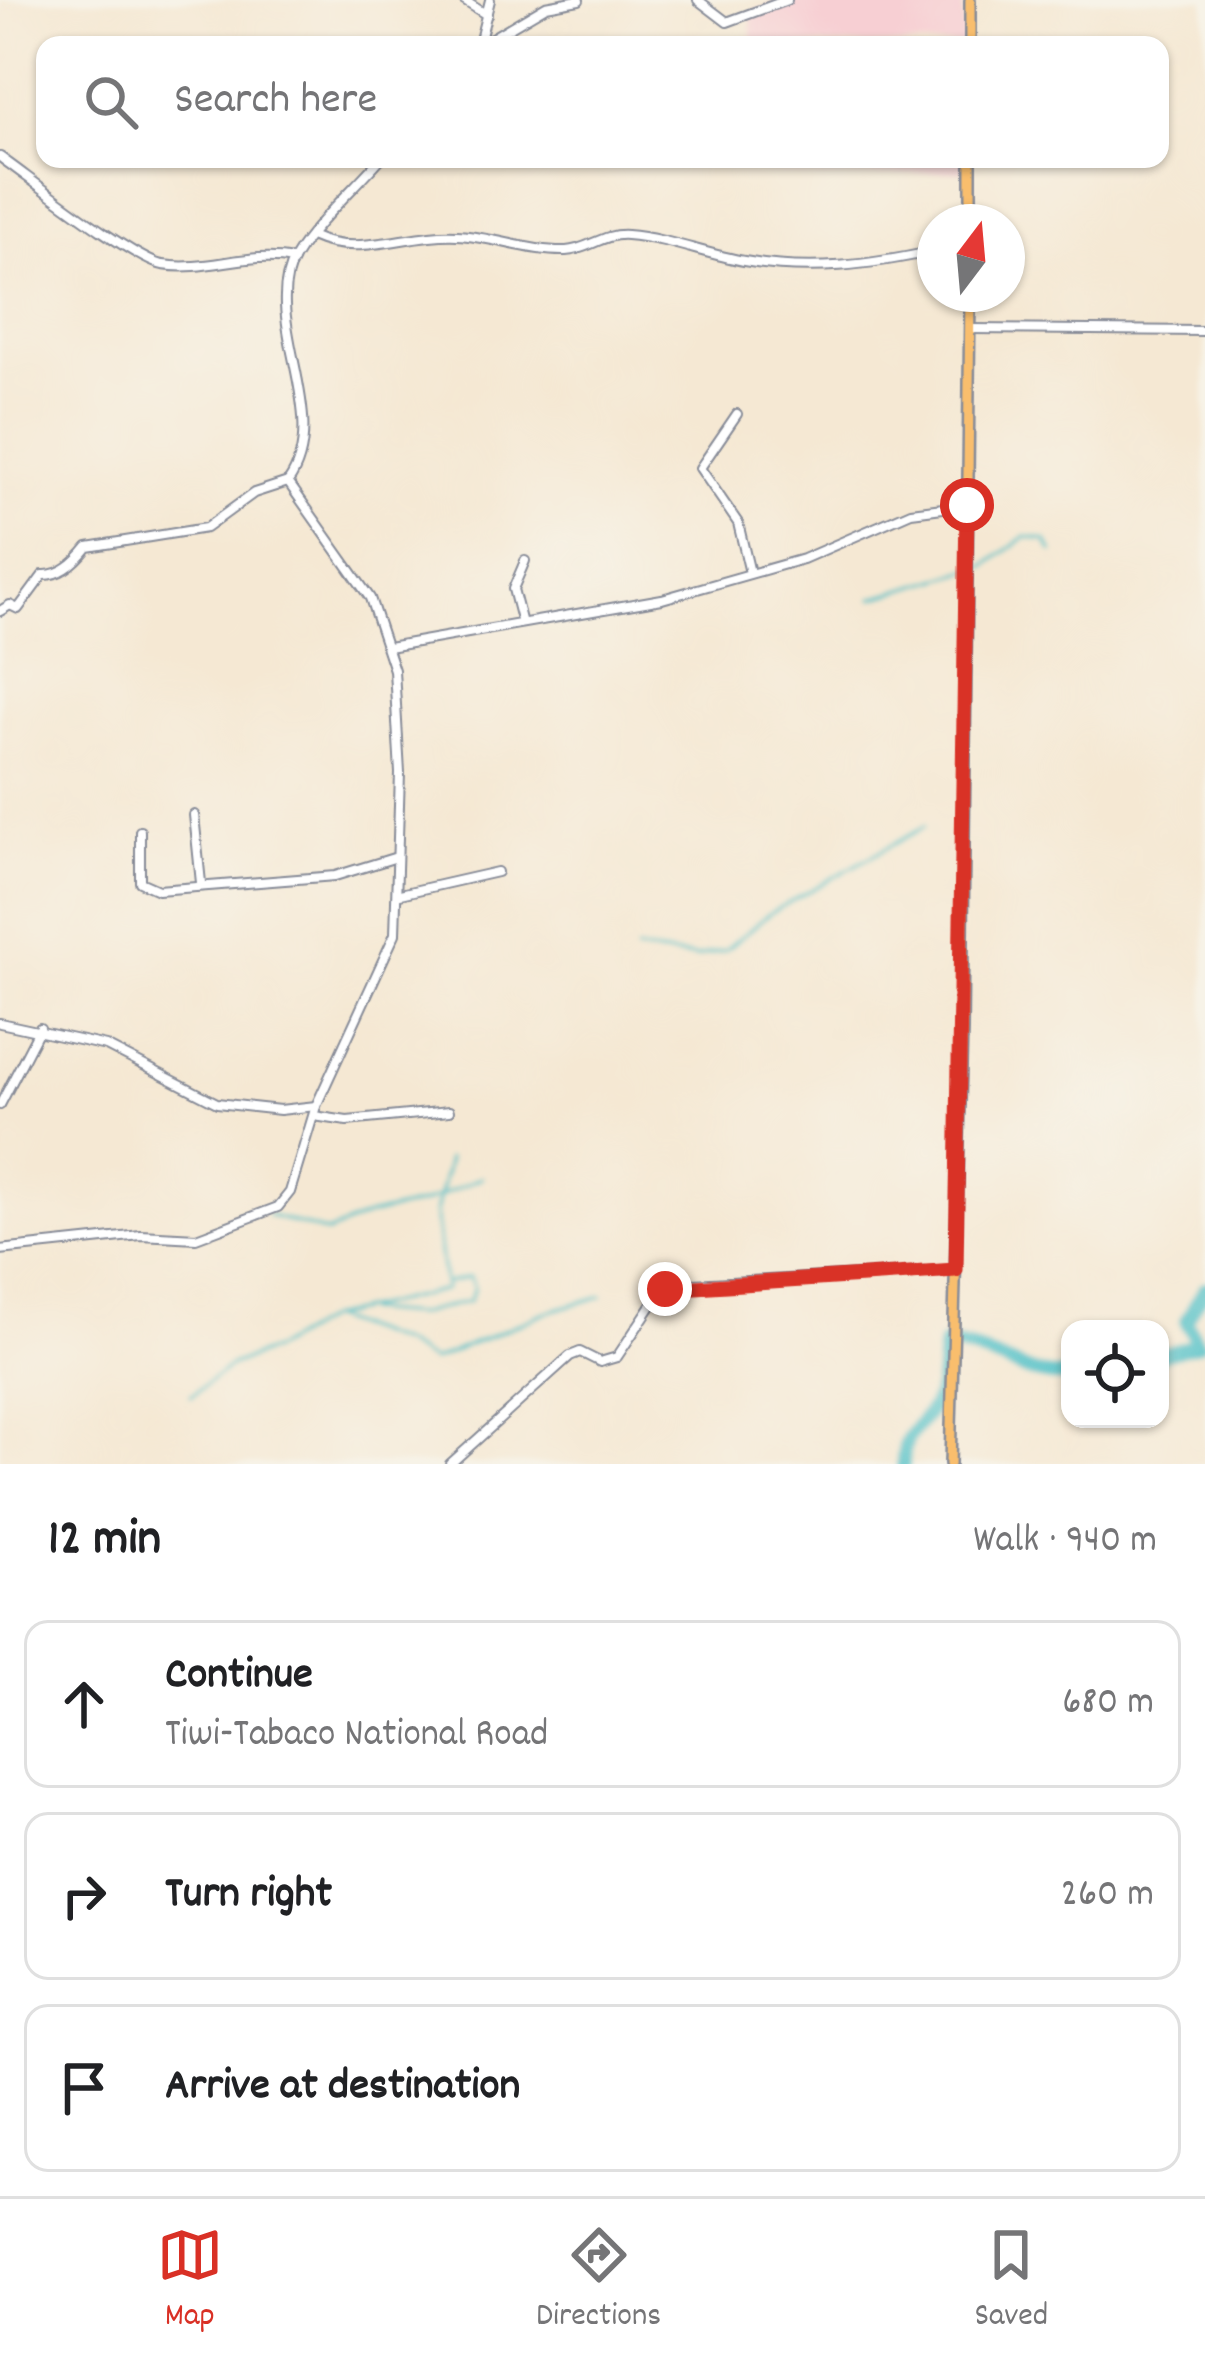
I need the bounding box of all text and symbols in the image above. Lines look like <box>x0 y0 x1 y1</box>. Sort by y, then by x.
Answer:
search box <box>36 36 1169 168</box>
icon: search <box>78 69 144 135</box>
text: Search here <box>174 70 377 134</box>
north arrow <box>917 204 1025 312</box>
route start <box>940 478 994 532</box>
route end <box>638 1262 692 1316</box>
map controls <box>1061 1320 1169 1428</box>
button: locate <box>1061 1320 1169 1428</box>
text: 12 min <box>48 1506 161 1578</box>
text: Walk · 940 m <box>973 1515 1157 1570</box>
text: Continue <box>165 1645 313 1709</box>
icon: ahead <box>51 1671 117 1737</box>
text: 680 m <box>1062 1677 1154 1732</box>
text: Tiwi-Tabaco National Road <box>165 1709 548 1764</box>
icon: right <box>51 1863 117 1929</box>
text: Turn right <box>165 1864 332 1928</box>
text: 260 m <box>1061 1869 1154 1924</box>
icon: arrive <box>51 2055 117 2121</box>
text: Arrive at destination <box>165 2056 520 2120</box>
tab: Map <box>157 2222 223 2341</box>
tab: Directions <box>536 2222 661 2341</box>
tab: Saved <box>975 2222 1048 2341</box>

